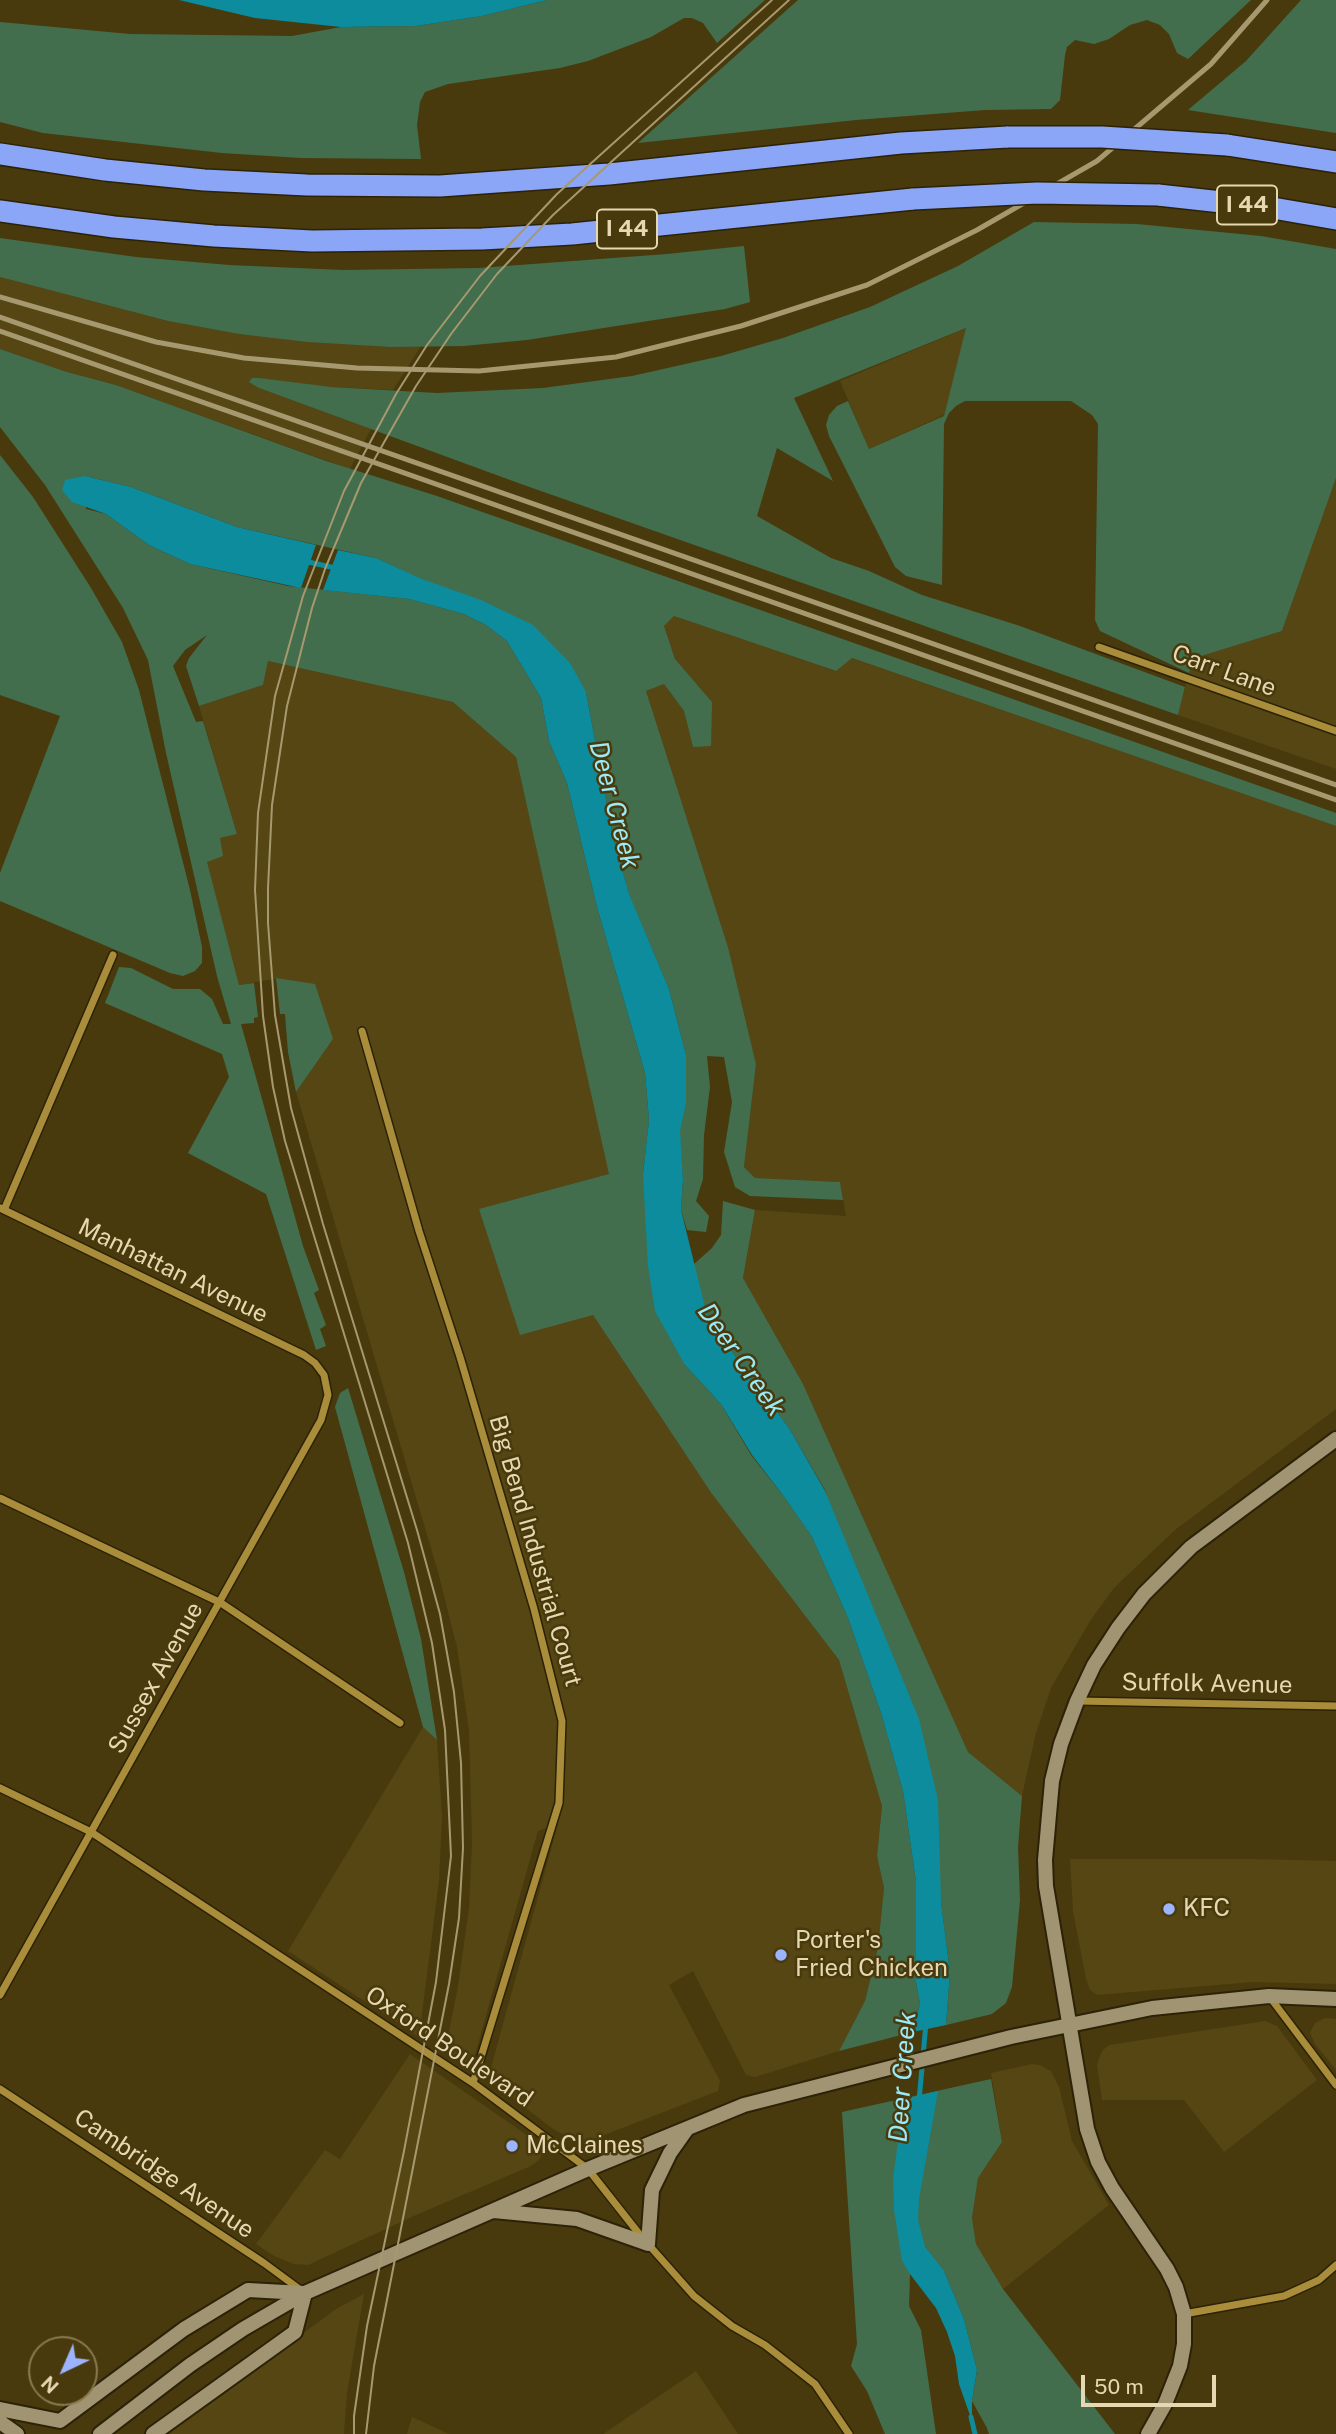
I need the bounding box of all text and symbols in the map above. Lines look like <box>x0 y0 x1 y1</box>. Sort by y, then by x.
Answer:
road number: I 44 <box>1217 186 1277 224</box>
road number: I 44 <box>597 210 657 248</box>
street label: Carr Lane <box>1168 639 1280 703</box>
water label: Deer Creek <box>582 738 646 872</box>
street label: Manhattan Avenue <box>73 1213 273 1329</box>
water label: Deer Creek <box>691 1297 791 1423</box>
street label: Big Bend Industrial Court <box>482 1412 588 1690</box>
street label: Sussex Avenue <box>102 1597 210 1759</box>
street label: Suffolk Avenue <box>1121 1668 1293 1700</box>
place label: KFC <box>1183 1895 1230 1923</box>
marker: KFC <box>1161 1901 1177 1917</box>
place label: Porter's Fried Chicken <box>795 1927 948 1983</box>
marker: Porter's Fried Chicken <box>773 1947 789 1963</box>
street label: Oxford Boulevard <box>360 1980 538 2114</box>
water label: Deer Creek <box>883 2011 923 2143</box>
street label: Cambridge Avenue <box>69 2103 259 2245</box>
place label: McClaines <box>526 2132 643 2160</box>
marker: McClaines <box>504 2138 520 2154</box>
north arrow <box>28 2336 98 2406</box>
scale bar <box>1084 2360 1219 2404</box>
text: N <box>37 2372 63 2398</box>
text: 50 m <box>1094 2374 1144 2399</box>

